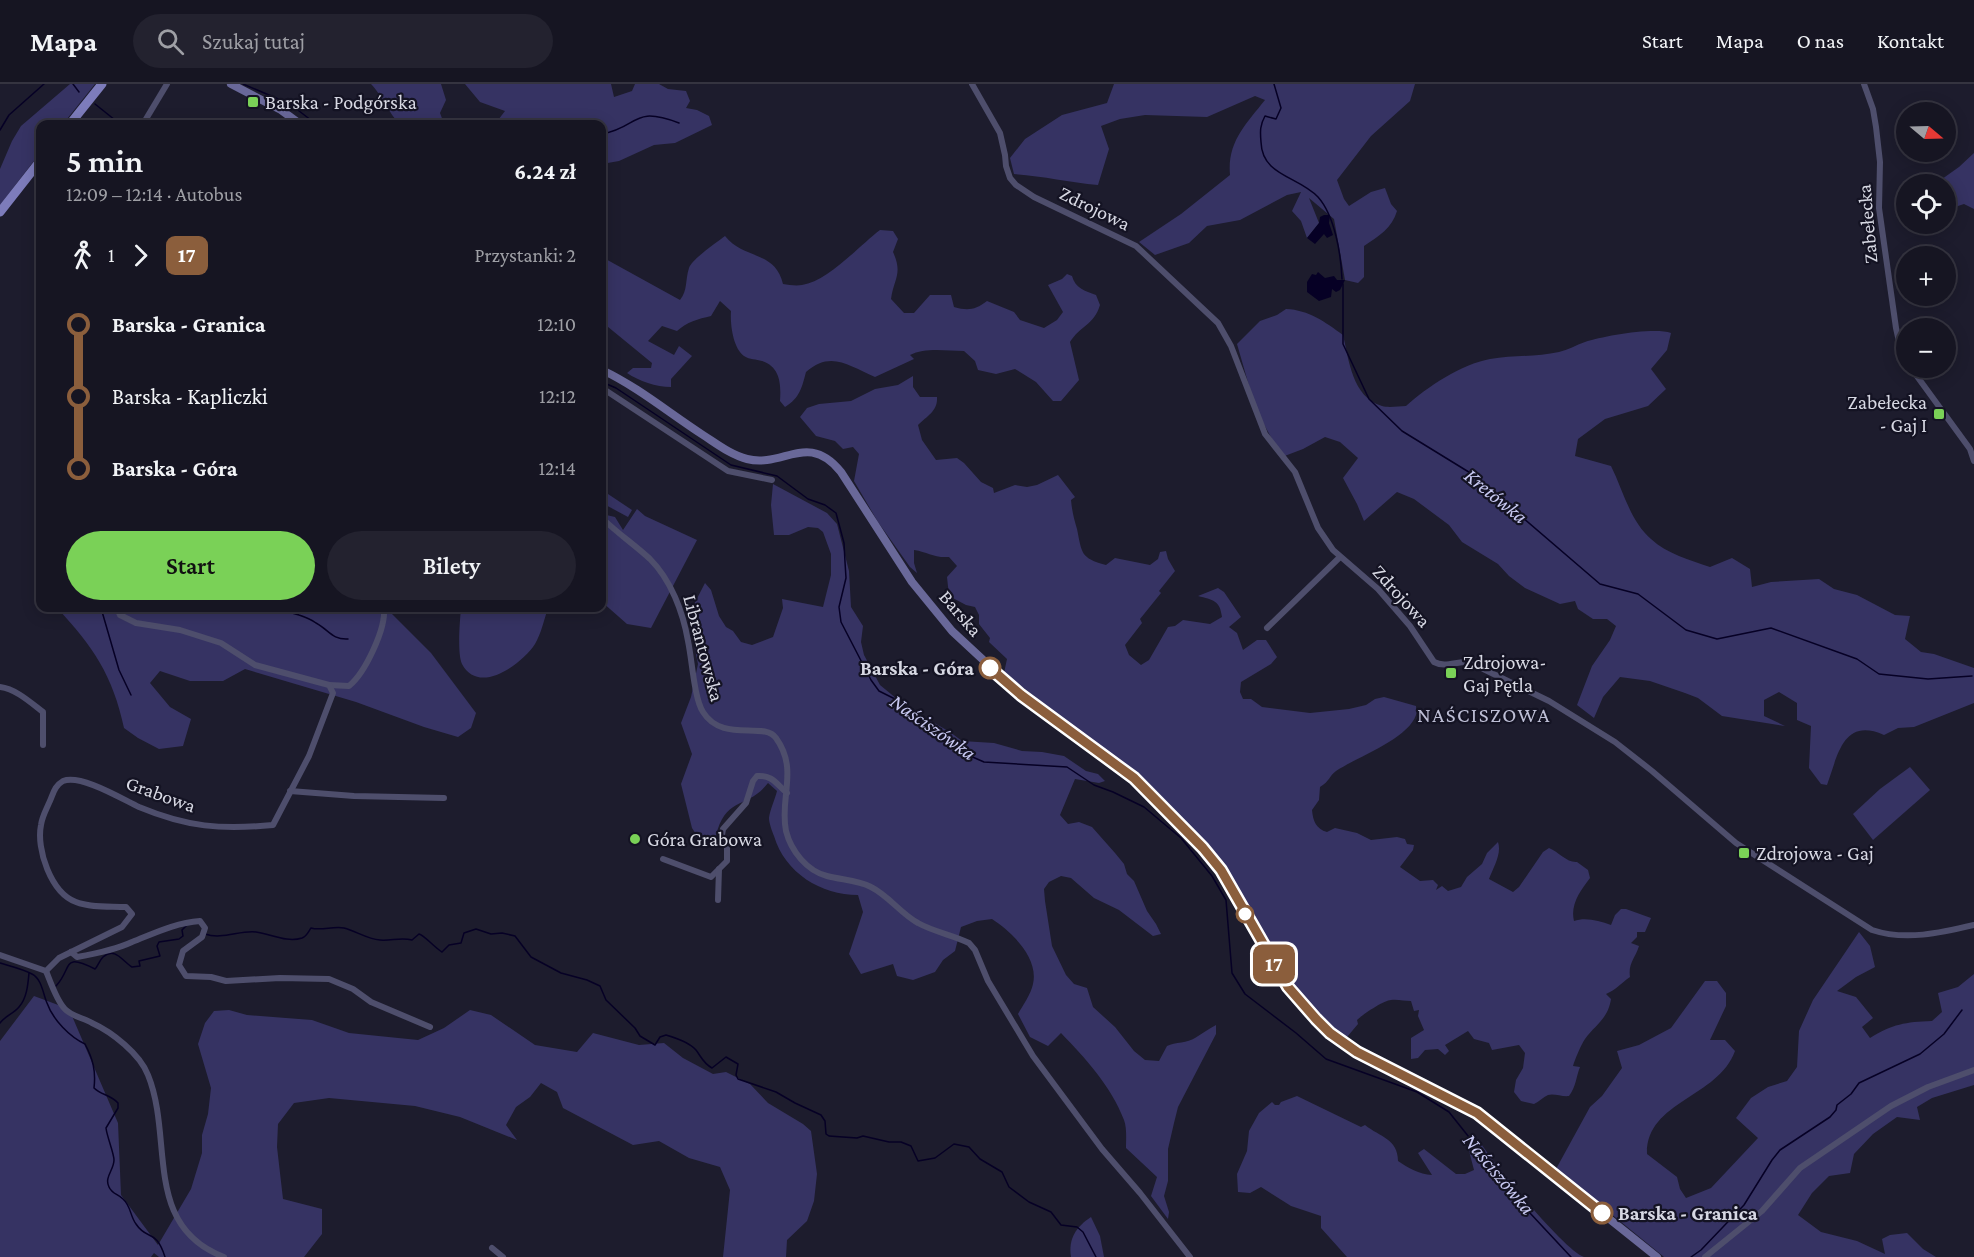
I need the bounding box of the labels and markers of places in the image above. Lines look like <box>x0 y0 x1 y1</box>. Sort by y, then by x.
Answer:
place label: Barska - Podgórska <box>265 91 417 114</box>
marker: Barska - Podgórska <box>246 95 260 109</box>
place label: Zabełecka - Gaj I <box>1847 391 1927 437</box>
marker: Zabełecka - Gaj I <box>1932 407 1946 421</box>
place label: Zdrojowa- Gaj Pętla <box>1463 651 1546 697</box>
place label: Barska - Góra <box>860 657 974 679</box>
marker: Barska - Góra <box>979 657 1001 679</box>
marker: Zdrojowa- Gaj Pętla <box>1444 666 1458 680</box>
place label: Góra Grabowa <box>647 828 762 850</box>
marker: Góra Grabowa <box>628 832 642 846</box>
place label: Zdrojowa - Gaj <box>1756 842 1874 865</box>
marker: Zdrojowa - Gaj <box>1737 846 1751 860</box>
unlabelled marker <box>1236 905 1254 923</box>
marker: Barska - Granica <box>1591 1202 1613 1224</box>
place label: Barska - Granica <box>1618 1202 1758 1224</box>

